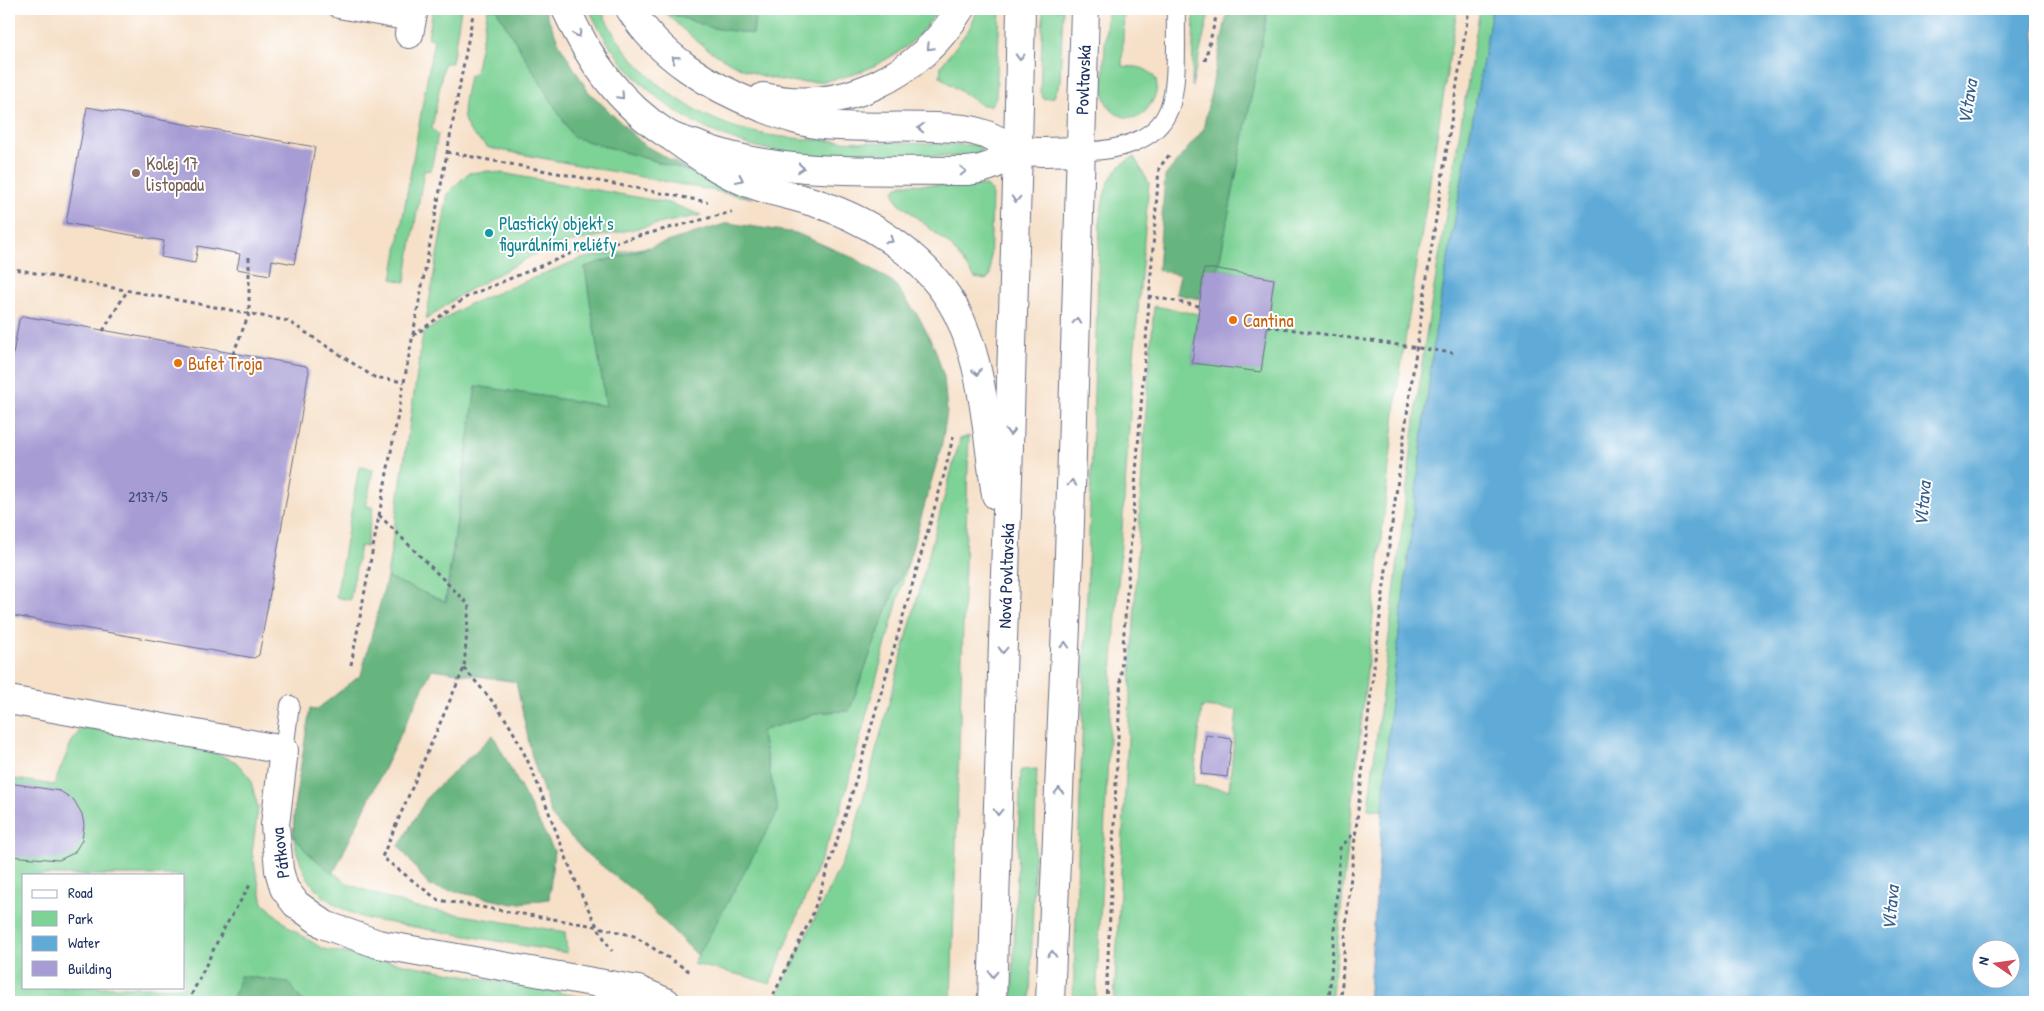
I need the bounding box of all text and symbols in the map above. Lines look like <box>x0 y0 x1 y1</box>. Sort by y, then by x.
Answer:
one-way arrow <box>572 28 582 37</box>
one-way arrow <box>927 42 936 51</box>
street label: Povltavská <box>1069 45 1097 115</box>
one-way arrow <box>1015 54 1025 62</box>
one-way arrow <box>672 56 681 64</box>
water label: Vltava <box>1951 75 1984 126</box>
one-way arrow <box>615 90 624 99</box>
one-way arrow <box>917 122 925 133</box>
place label: Kolej 17 listopadu <box>146 151 204 197</box>
one-way arrow <box>797 162 805 173</box>
one-way arrow <box>960 166 967 176</box>
marker: Kolej 17 listopadu <box>130 167 142 179</box>
one-way arrow <box>735 173 744 183</box>
one-way arrow <box>1011 195 1022 203</box>
place label: Plastický objekt s figurálními reliéfy <box>499 211 617 257</box>
marker: Plastický objekt s figurálními reliéfy <box>483 227 495 239</box>
one-way arrow <box>884 234 893 242</box>
place label: Cantina <box>1243 308 1293 333</box>
marker: Cantina <box>1227 314 1239 326</box>
one-way arrow <box>1072 316 1082 324</box>
place label: Bufet Troja <box>188 351 262 376</box>
marker: Bufet Troja <box>172 357 184 369</box>
one-way arrow <box>971 367 981 376</box>
one-way arrow <box>1005 428 1015 436</box>
water label: Vltava <box>1907 478 1937 527</box>
one-way arrow <box>1066 479 1077 487</box>
house number: 2137/5 <box>128 486 168 507</box>
street label: Nová Povltavská <box>992 523 1020 629</box>
one-way arrow <box>1059 641 1070 649</box>
one-way arrow <box>998 646 1009 654</box>
one-way arrow <box>1053 787 1064 795</box>
one-way arrow <box>993 808 1004 816</box>
street label: Pátkova <box>264 826 296 880</box>
legend <box>22 874 185 988</box>
text: Road <box>68 882 93 903</box>
water label: Vltava <box>1875 882 1905 931</box>
text: Park <box>68 908 93 929</box>
text: Water <box>68 932 100 953</box>
north arrow <box>1972 938 2022 988</box>
one-way arrow <box>1047 949 1057 957</box>
text: N <box>1973 955 1993 967</box>
text: Building <box>68 958 112 979</box>
one-way arrow <box>987 971 998 979</box>

